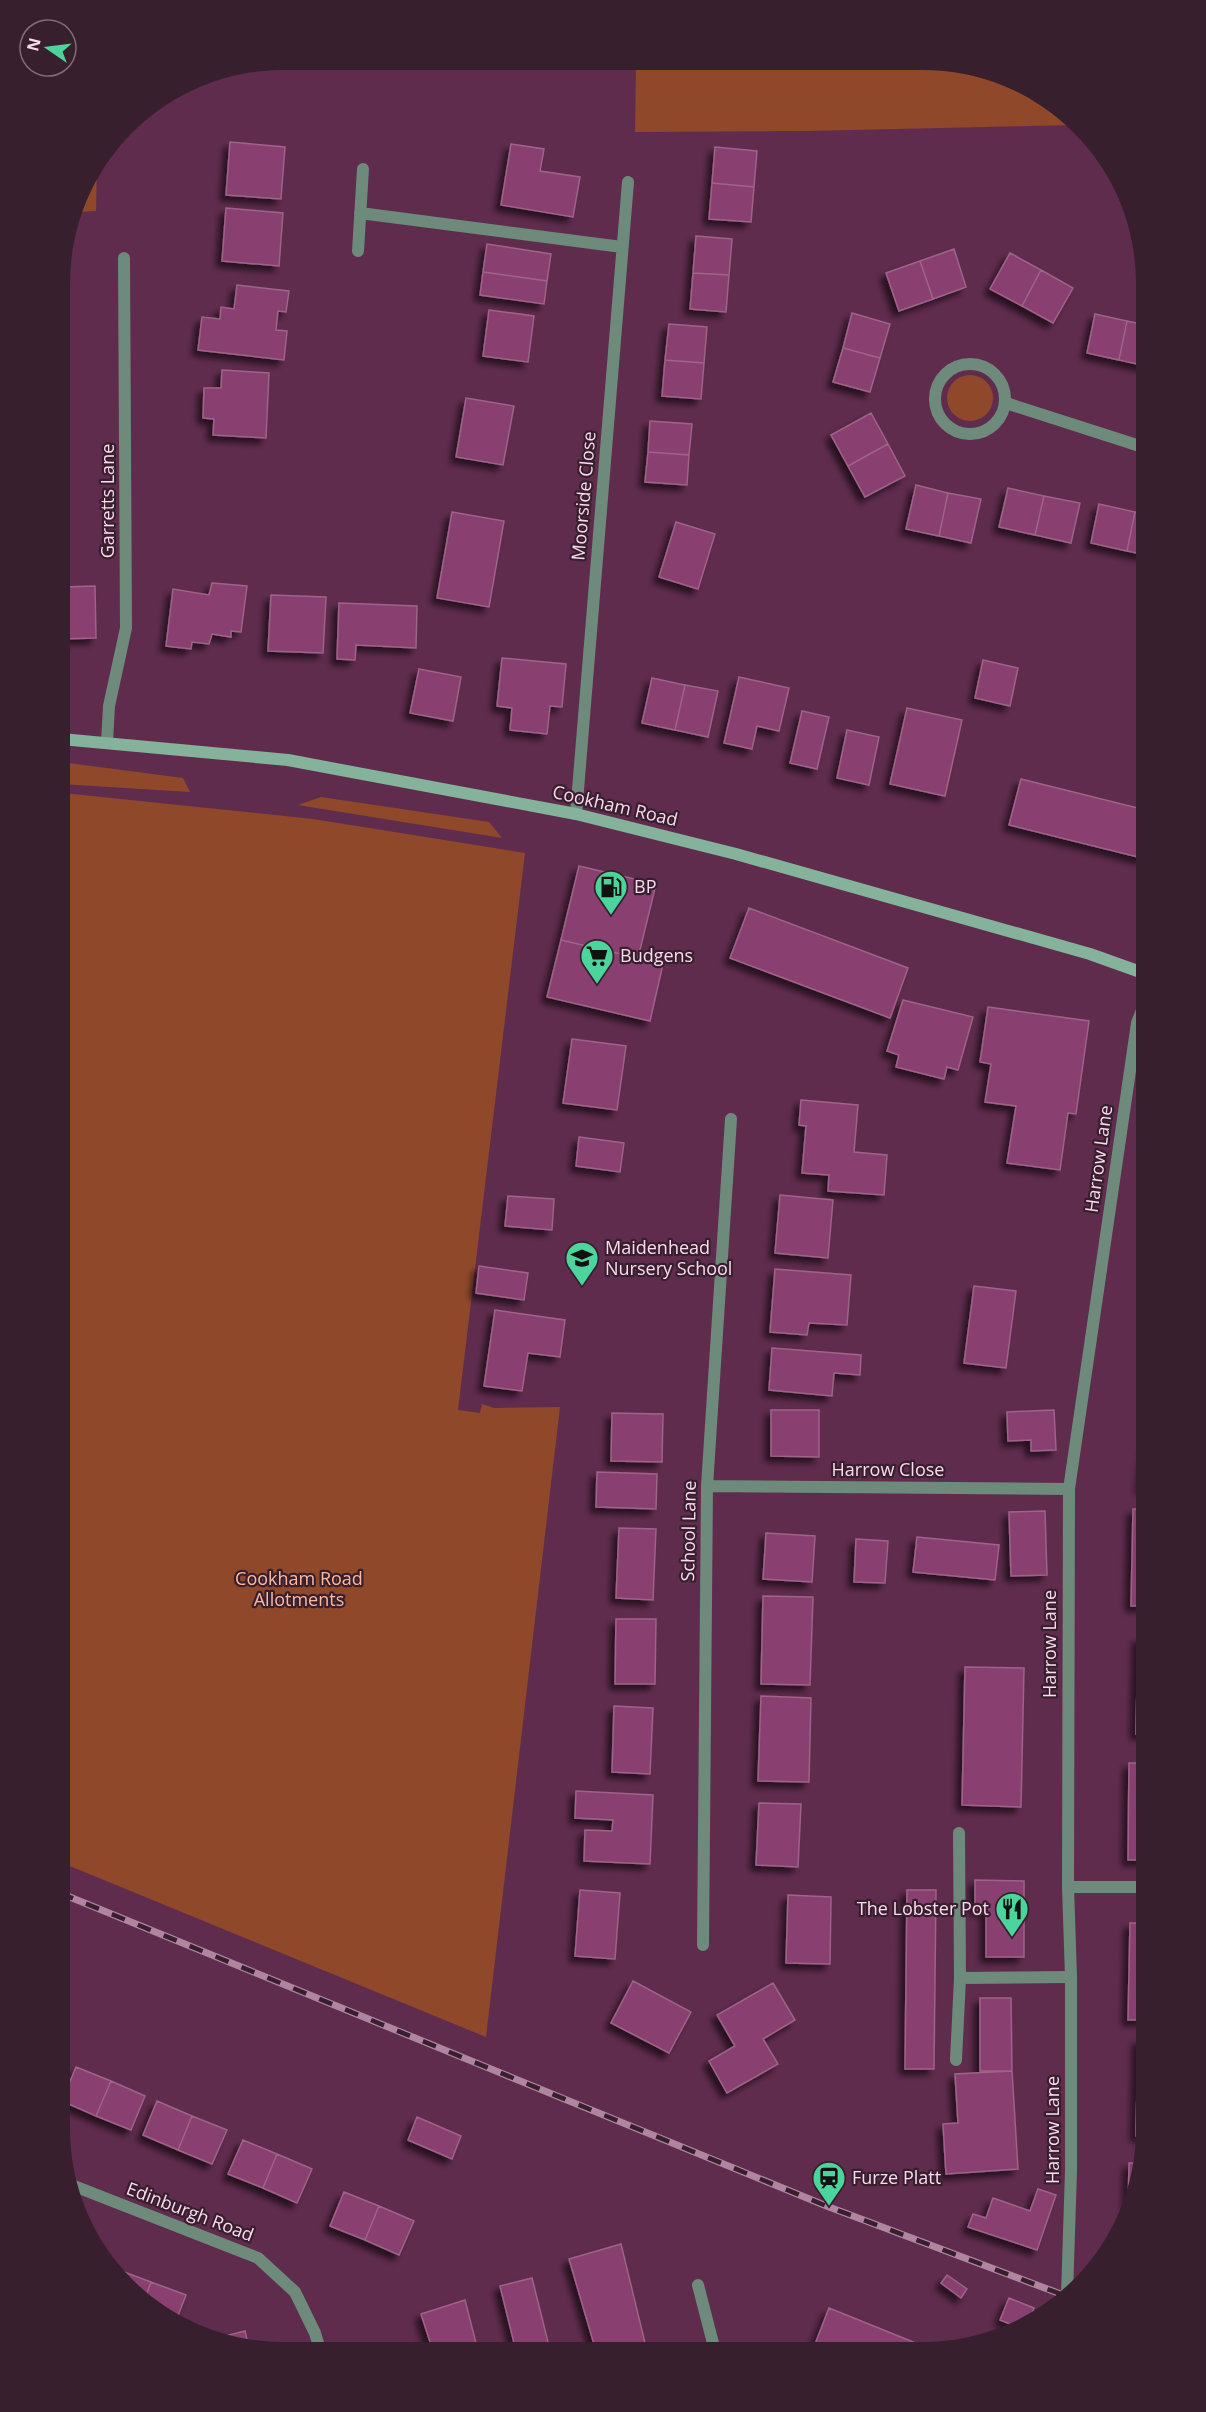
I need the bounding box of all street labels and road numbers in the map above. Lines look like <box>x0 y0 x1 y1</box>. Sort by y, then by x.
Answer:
street label: Moorside Close <box>565 430 601 561</box>
street label: Garretts Lane <box>95 444 119 558</box>
street label: Cookham Road <box>550 779 680 831</box>
street label: Harrow Lane <box>1079 1104 1117 1214</box>
street label: Harrow Close <box>832 1457 944 1481</box>
street label: School Lane <box>675 1480 701 1582</box>
street label: Harrow Lane <box>1037 1590 1061 1698</box>
street label: Harrow Lane <box>1040 2076 1064 2184</box>
street label: Edinburgh Road <box>123 2176 257 2246</box>

